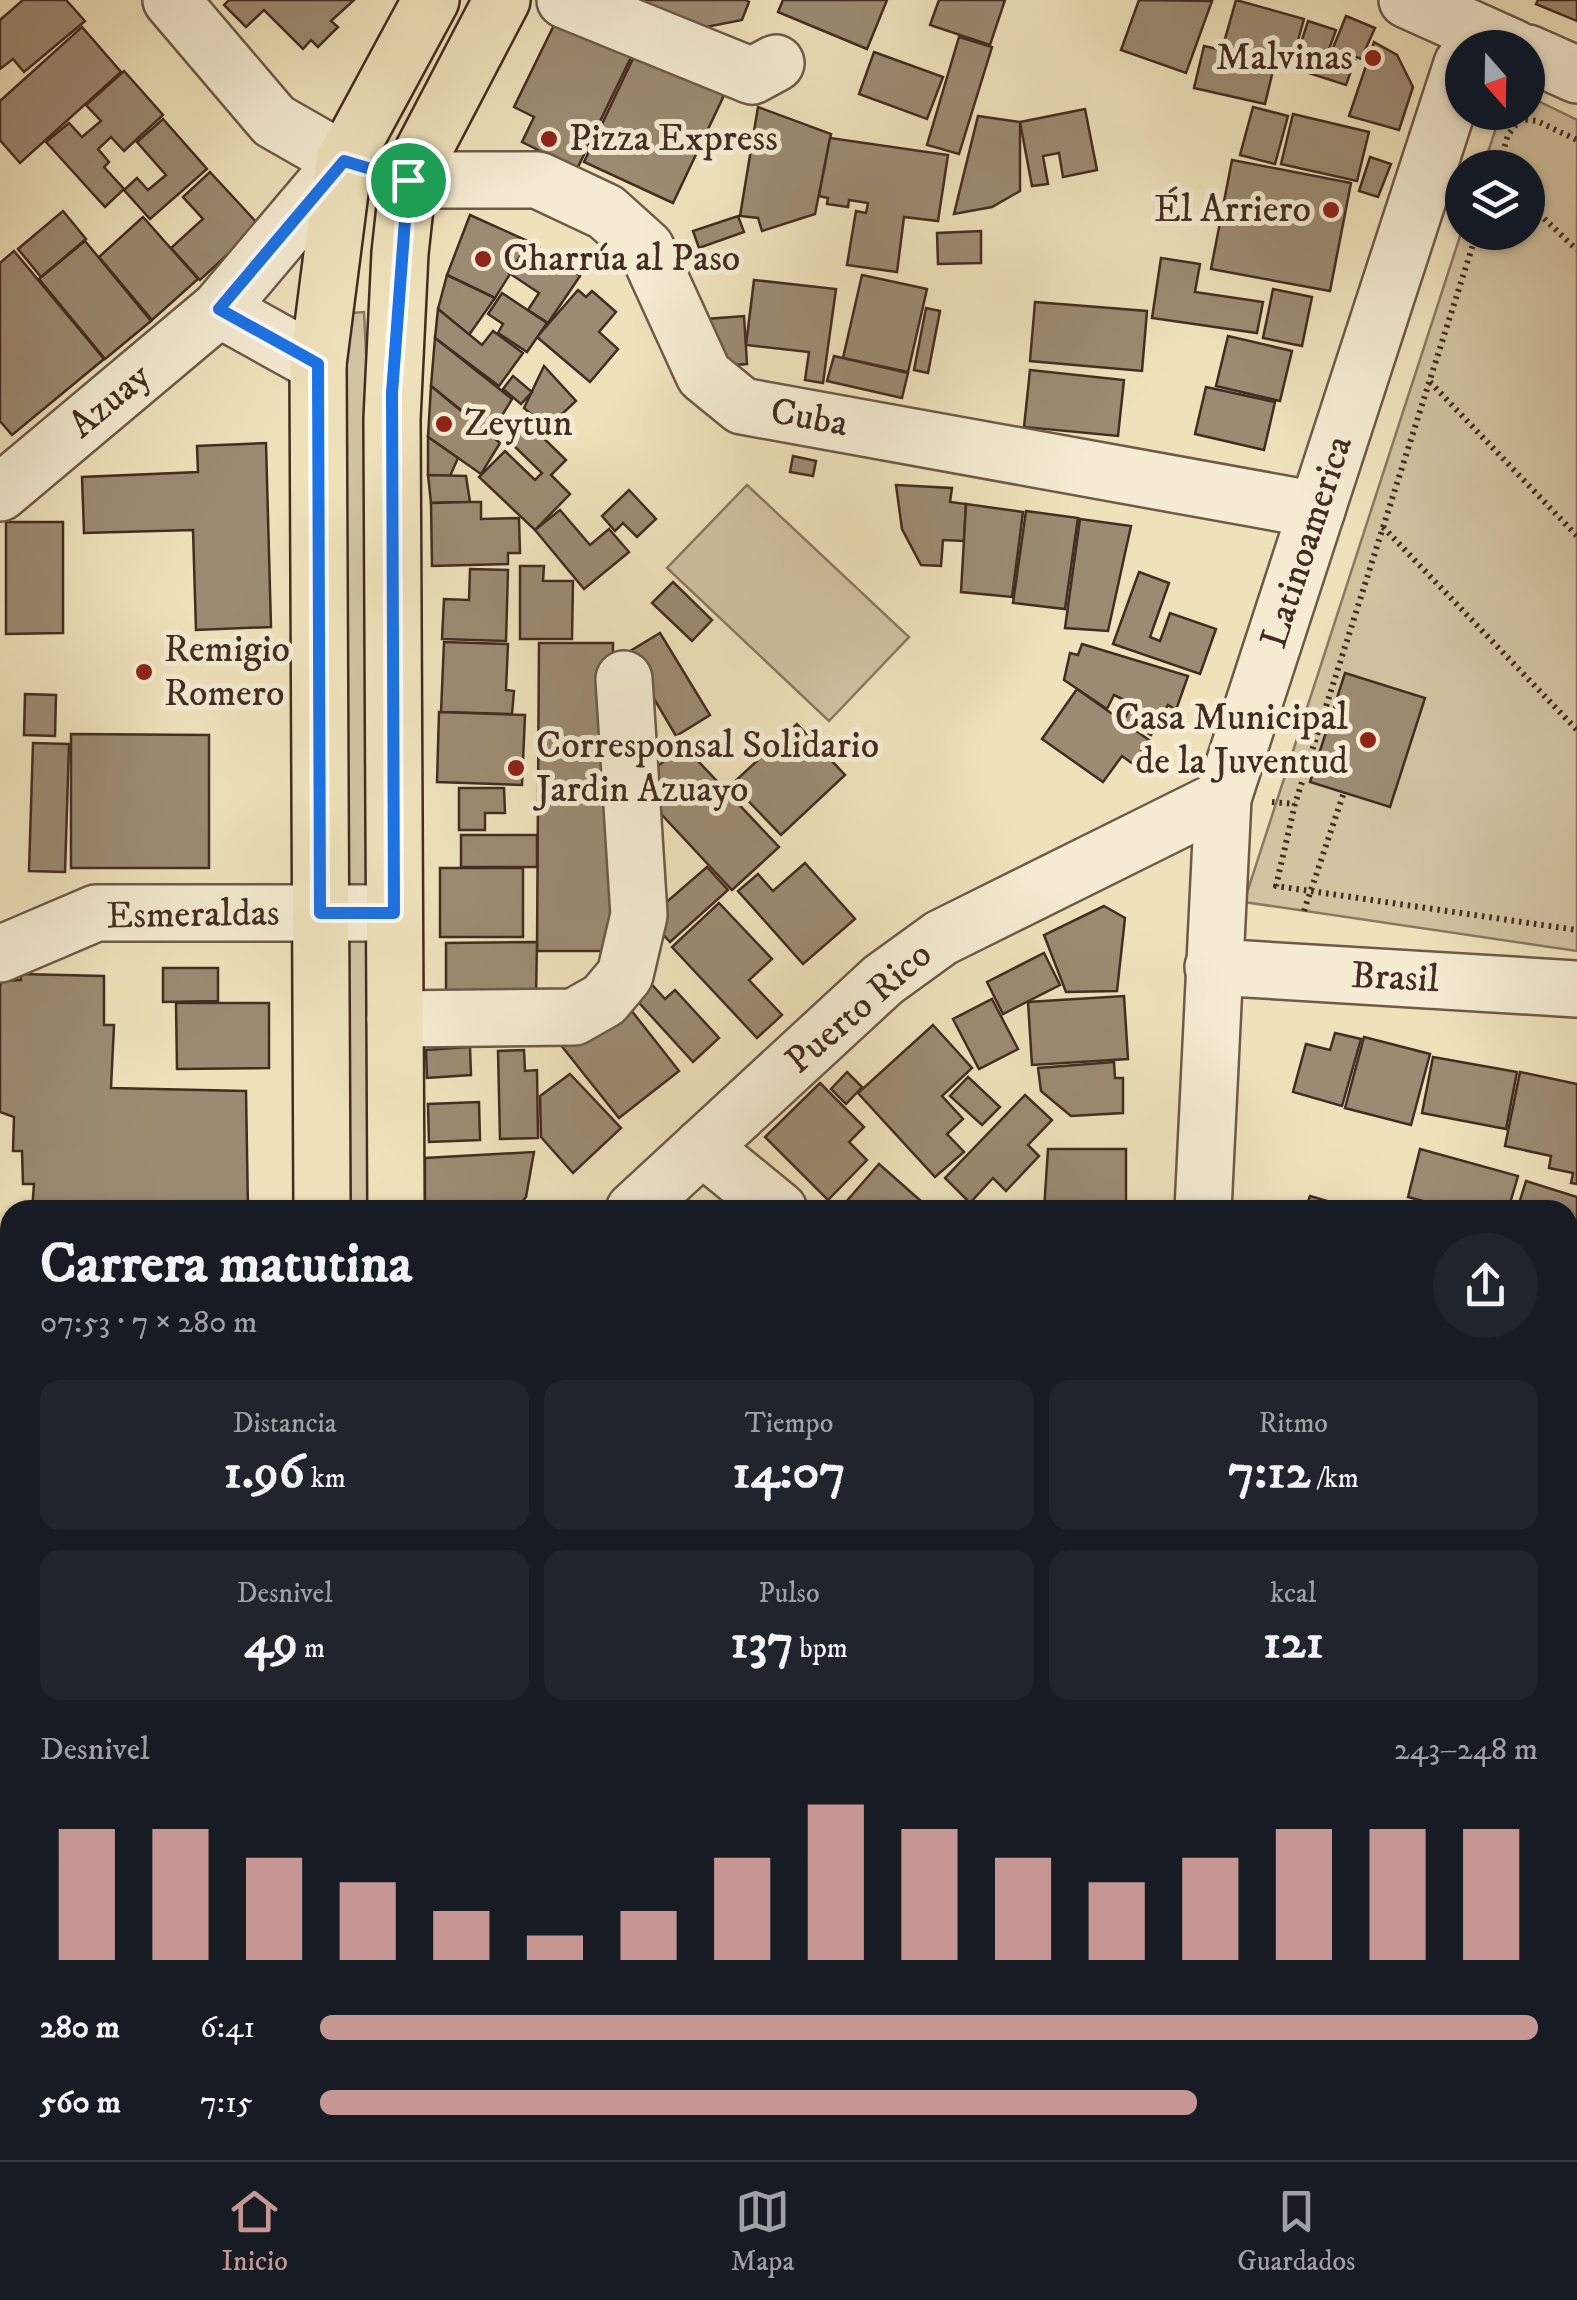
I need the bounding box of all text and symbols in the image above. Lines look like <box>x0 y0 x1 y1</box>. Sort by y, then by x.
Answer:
north arrow <box>1445 30 1545 130</box>
map controls <box>1445 30 1545 250</box>
place label: Malvinas <box>1216 34 1353 82</box>
marker: Malvinas <box>1362 47 1384 69</box>
place label: Pizza Express <box>569 115 778 163</box>
marker: Pizza Express <box>538 128 560 150</box>
pin <box>366 138 451 223</box>
button: layers <box>1445 150 1545 250</box>
icon: arrive <box>381 153 436 208</box>
place label: Él Arriero <box>1154 186 1311 234</box>
marker: Él Arriero <box>1320 199 1342 221</box>
place label: Charrúa al Paso <box>503 235 740 283</box>
marker: Charrúa al Paso <box>472 248 494 270</box>
street label: Azuay <box>59 352 162 449</box>
street label: Cuba <box>767 388 851 448</box>
place label: Zeytun <box>464 400 573 448</box>
marker: Zeytun <box>433 413 455 435</box>
street label: Latinoamerica <box>1250 430 1364 654</box>
place label: Remigio Romero <box>164 626 290 718</box>
marker: Remigio Romero <box>133 661 155 683</box>
place label: Casa Municipal de la Juventud <box>1115 694 1349 786</box>
place label: Corresponsal Solidario Jardin Azuayo <box>533 722 879 814</box>
marker: Casa Municipal de la Juventud <box>1357 729 1379 751</box>
marker: Corresponsal Solidario Jardin Azuayo <box>505 757 527 779</box>
street label: Esmeraldas <box>106 889 280 941</box>
street label: Puerto Rico <box>776 931 942 1085</box>
street label: Brasil <box>1350 952 1441 1004</box>
text: Carrera matutina <box>40 1231 412 1300</box>
button: share <box>1433 1233 1538 1338</box>
text: 07:53 · 7 × 280 m <box>40 1303 257 1343</box>
text: Distancia <box>233 1406 337 1441</box>
text: Tiempo <box>745 1406 833 1441</box>
text: Ritmo <box>1259 1406 1328 1441</box>
text: 1.96 <box>224 1441 305 1504</box>
text: 14:07 <box>732 1441 846 1504</box>
text: 7:12 <box>1228 1441 1310 1504</box>
text: km <box>305 1461 346 1496</box>
text: /km <box>1310 1461 1359 1496</box>
text: Desnivel <box>237 1576 333 1611</box>
text: Pulso <box>758 1576 820 1611</box>
text: kcal <box>1270 1576 1316 1611</box>
text: 49 <box>244 1611 298 1674</box>
text: 137 <box>730 1611 794 1674</box>
text: 121 <box>1263 1611 1324 1674</box>
text: m <box>298 1631 325 1666</box>
text: bpm <box>794 1631 848 1666</box>
text: Desnivel <box>40 1730 150 1770</box>
text: 243–248 m <box>1394 1730 1538 1770</box>
text: 280 m <box>40 2008 120 2048</box>
text: 6:41 <box>200 2008 255 2048</box>
text: 560 m <box>40 2083 121 2123</box>
text: 7:15 <box>200 2083 253 2123</box>
tab: Inicio <box>222 2184 288 2279</box>
tab: Mapa <box>731 2184 794 2279</box>
tab: Guardados <box>1237 2184 1355 2279</box>

